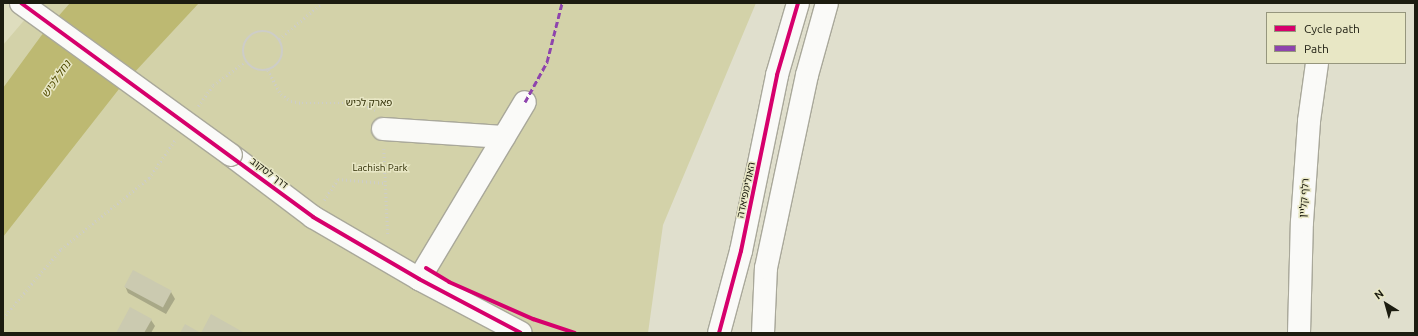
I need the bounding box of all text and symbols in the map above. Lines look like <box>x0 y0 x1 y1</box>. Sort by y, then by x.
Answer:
legend <box>1266 12 1406 64</box>
text: Cycle path <box>1304 22 1360 35</box>
text: Path <box>1304 42 1329 55</box>
water label: נחל לכיש <box>39 58 73 100</box>
park label: פארק לכיש <box>346 97 392 109</box>
street label: דרך לסקוב <box>248 155 290 191</box>
street label: האולימפיאדה <box>734 161 758 219</box>
park label: Lachish Park <box>352 162 408 174</box>
street label: רלף קליין <box>1297 178 1311 218</box>
north arrow <box>1366 284 1406 324</box>
text: N <box>1372 287 1386 302</box>

